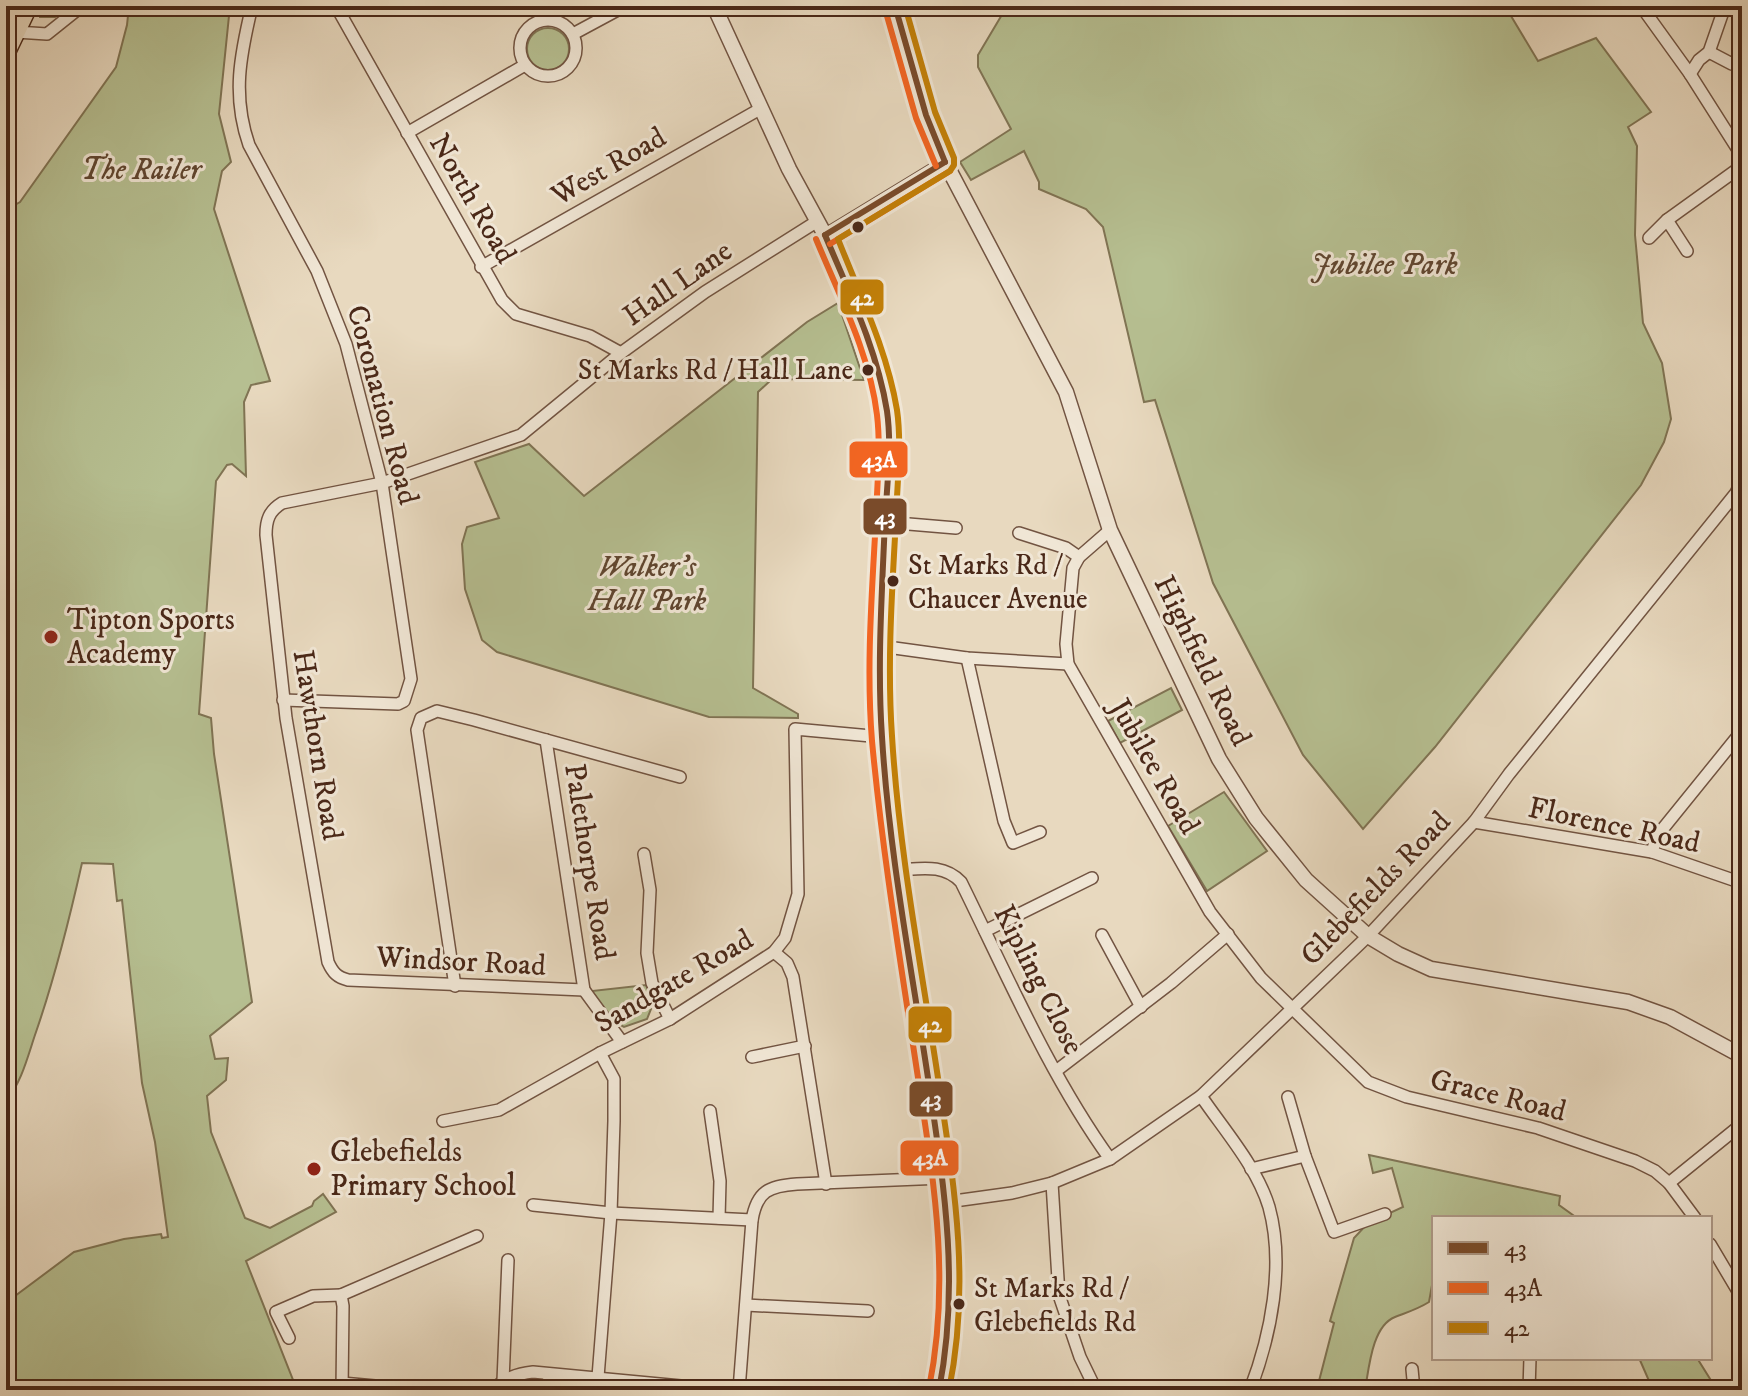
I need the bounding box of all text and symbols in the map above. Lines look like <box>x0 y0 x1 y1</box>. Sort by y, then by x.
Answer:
street label: West Road <box>544 119 673 215</box>
street label: North Road <box>420 128 524 270</box>
park label: The Railer <box>81 152 203 189</box>
unlabelled marker <box>850 219 866 235</box>
street label: Hall Lane <box>616 233 740 335</box>
park label: Jubilee Park <box>1310 247 1458 284</box>
line badge: 42 <box>839 278 885 316</box>
text: 42 <box>850 285 875 312</box>
street label: Coronation Road <box>338 301 426 509</box>
place label: St Marks Rd / Hall Lane <box>578 353 853 388</box>
marker: St Marks Rd / Hall Lane <box>860 362 876 378</box>
line badge: 43A <box>848 440 909 479</box>
text: 43A <box>862 447 897 474</box>
line badge: 43 <box>862 497 908 536</box>
text: 43 <box>875 504 895 531</box>
place label: St Marks Rd / Chaucer Avenue <box>908 548 1088 617</box>
park label: Walker's Hall Park <box>587 549 707 620</box>
street label: Highfield Road <box>1145 570 1259 752</box>
marker: St Marks Rd / Chaucer Avenue <box>885 573 901 589</box>
place label: Tipton Sports Academy <box>67 602 235 673</box>
marker: Tipton Sports Academy <box>42 628 60 646</box>
street label: Hawthorn Road <box>284 647 350 843</box>
street label: Jubilee Road <box>1099 690 1208 841</box>
street label: Palethorpe Road <box>555 761 623 963</box>
street label: Florence Road <box>1525 790 1703 862</box>
street label: Glebefields Road <box>1293 804 1459 974</box>
street label: Kipling Close <box>984 899 1092 1061</box>
street label: Sandgate Road <box>588 922 760 1042</box>
street label: Windsor Road <box>374 939 547 985</box>
line badge: 42 <box>907 1005 953 1044</box>
text: 42 <box>918 1012 943 1039</box>
street label: Grace Road <box>1426 1061 1570 1131</box>
line badge: 43 <box>908 1080 954 1118</box>
text: 43 <box>921 1086 941 1113</box>
place label: Glebefields Primary School <box>330 1134 516 1205</box>
line badge: 43A <box>899 1139 960 1177</box>
text: 43A <box>913 1145 948 1172</box>
marker: Glebefields Primary School <box>305 1160 323 1178</box>
legend <box>1432 1216 1712 1360</box>
text: 43 <box>1504 1234 1527 1264</box>
place label: St Marks Rd / Glebefields Rd <box>974 1271 1136 1340</box>
text: 43A <box>1504 1274 1543 1304</box>
marker: St Marks Rd / Glebefields Rd <box>951 1296 967 1312</box>
text: 42 <box>1504 1314 1530 1344</box>

